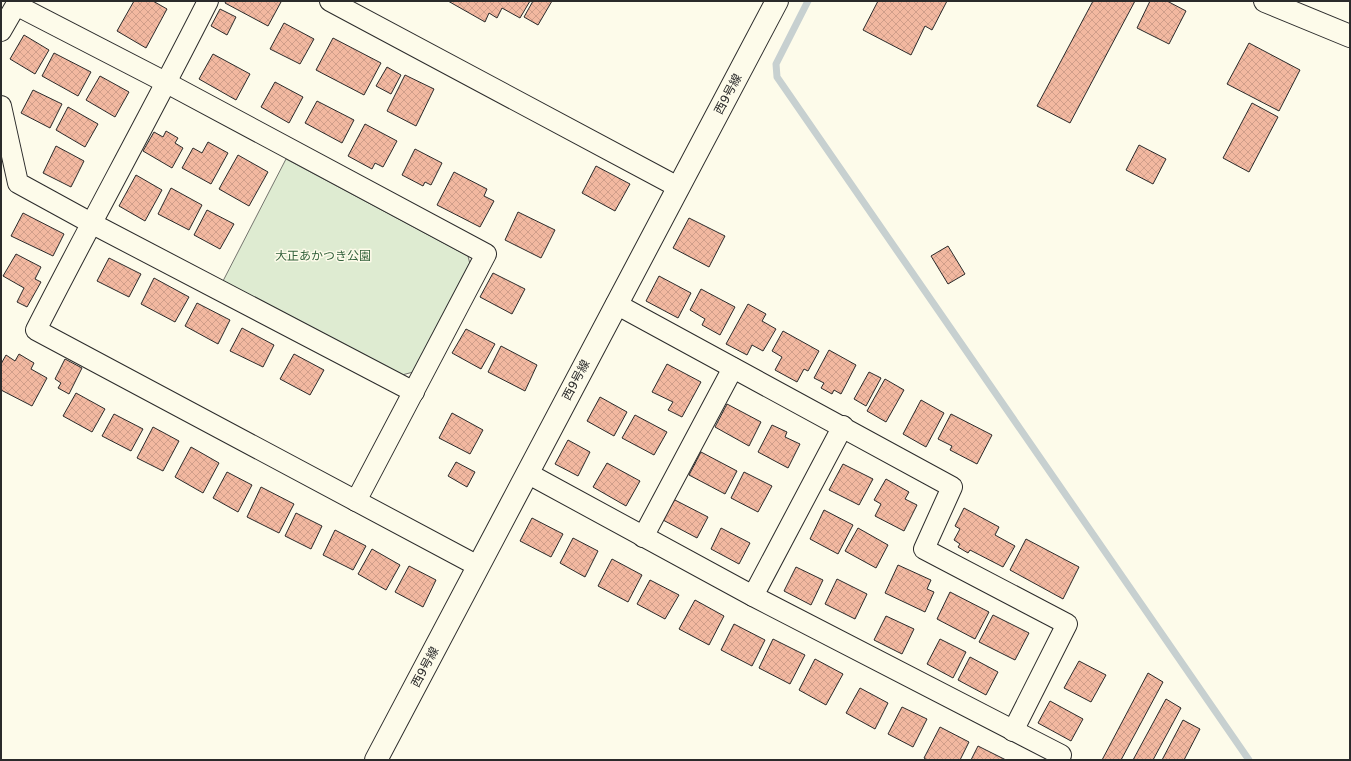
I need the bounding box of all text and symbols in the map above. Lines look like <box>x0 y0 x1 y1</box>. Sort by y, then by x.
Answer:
street label: 西9号線 <box>712 71 744 117</box>
park label: 大正あかつき公園 <box>275 249 371 263</box>
street label: 西9号線 <box>560 357 592 403</box>
street label: 西9号線 <box>409 644 441 690</box>

